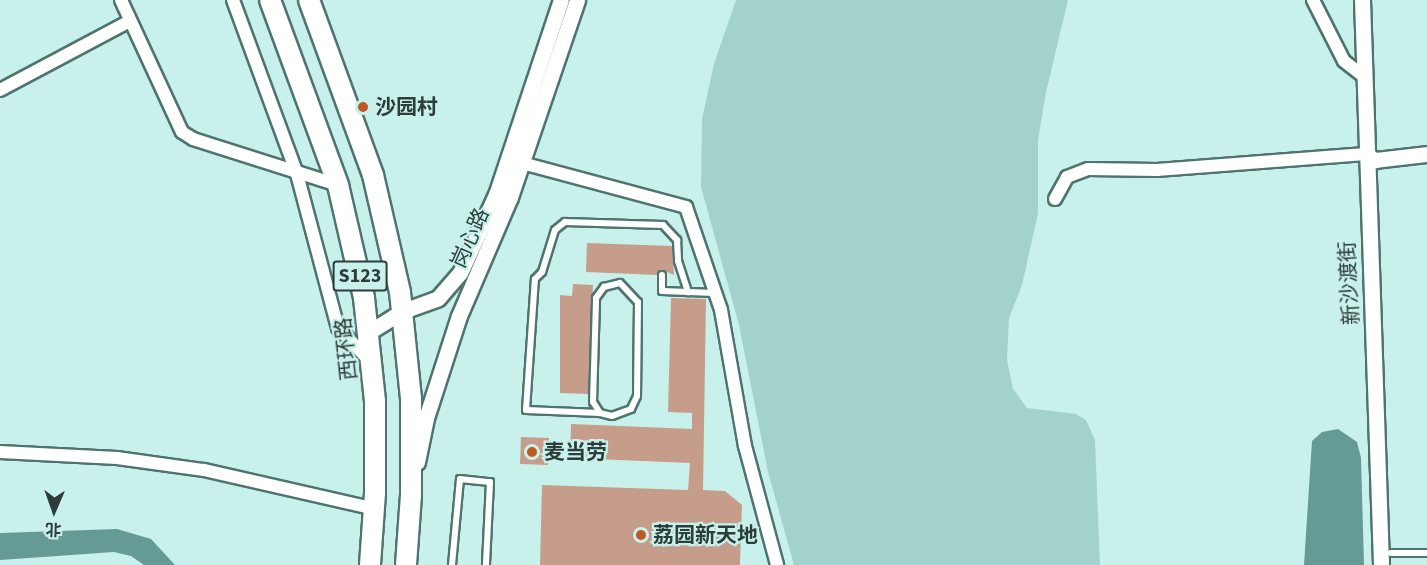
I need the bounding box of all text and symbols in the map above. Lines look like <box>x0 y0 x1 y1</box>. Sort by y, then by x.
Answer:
place label: 沙园村 <box>375 94 438 120</box>
marker: 沙园村 <box>356 100 370 114</box>
street label: 岗心路 <box>446 204 494 272</box>
street label: 新沙渡街 <box>1334 240 1364 326</box>
road number: S123 <box>332 259 388 293</box>
street label: 西环路 <box>330 316 362 382</box>
place label: 麦当劳 <box>544 439 607 465</box>
marker: 麦当劳 <box>525 445 539 459</box>
north arrow <box>24 481 84 541</box>
text: 北 <box>45 518 62 540</box>
place label: 荔园新天地 <box>653 522 758 548</box>
marker: 荔园新天地 <box>634 528 648 542</box>

